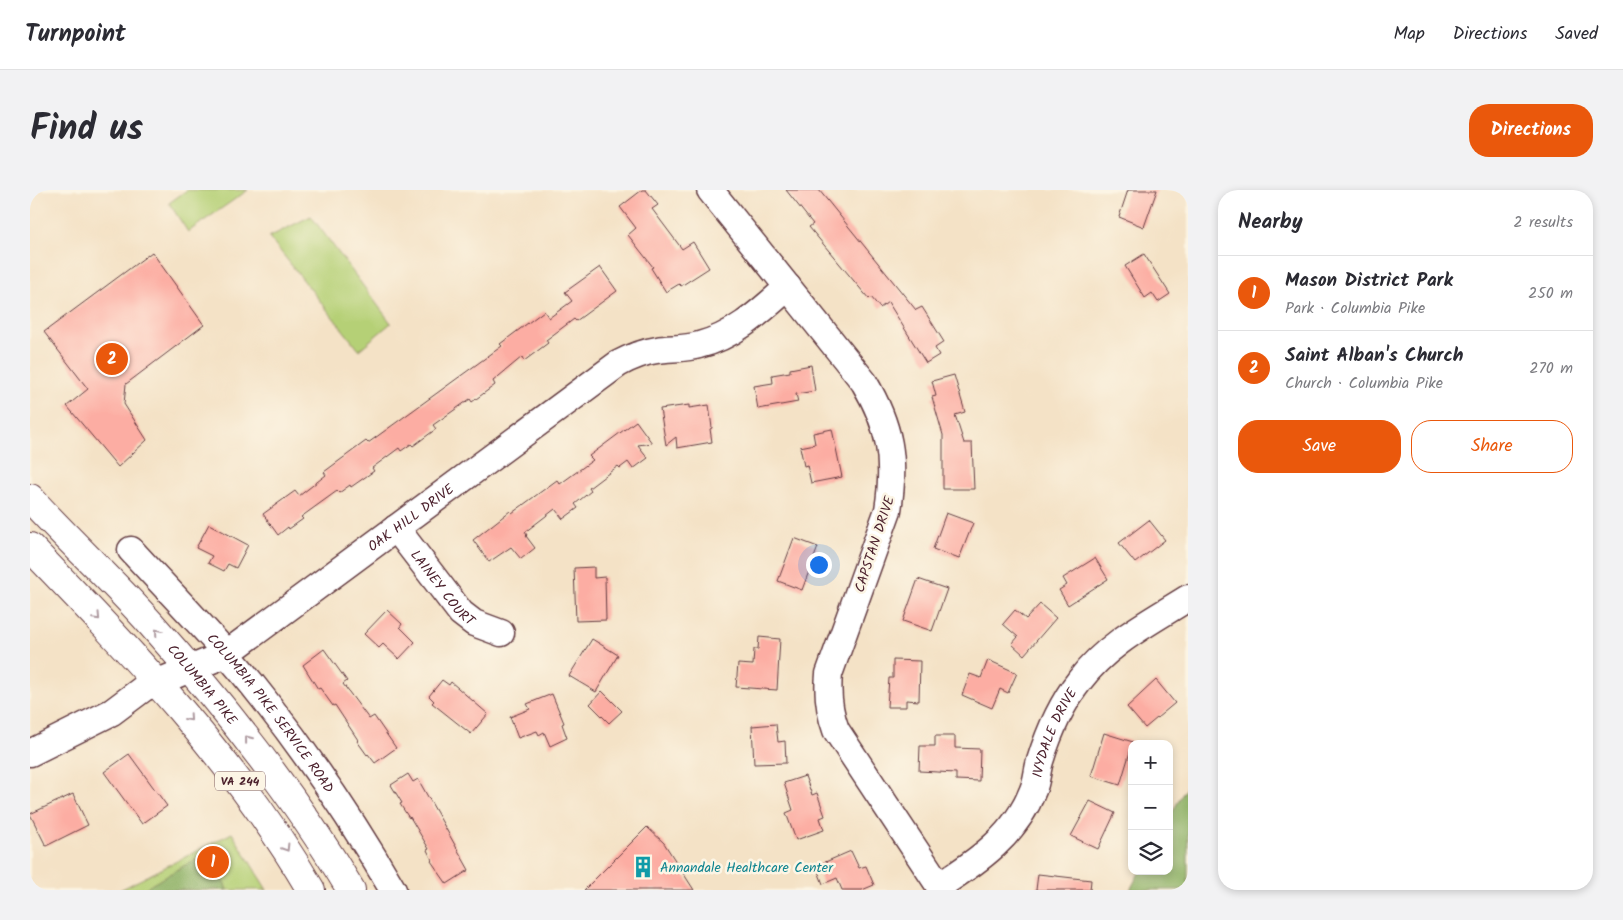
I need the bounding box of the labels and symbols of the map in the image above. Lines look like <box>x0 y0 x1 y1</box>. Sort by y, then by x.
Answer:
pin: 2 <box>96 340 128 378</box>
street label: OAK HILL DRIVE <box>363 478 460 558</box>
street label: CAPSTAN DRIVE <box>849 492 901 595</box>
street label: LAINEY COURT <box>404 545 481 633</box>
your location <box>806 552 832 578</box>
one-way arrow <box>91 612 100 621</box>
street label: COLUMBIA PIKE SERVICE ROAD <box>201 628 339 798</box>
one-way arrow <box>155 629 163 638</box>
street label: COLUMBIA PIKE <box>161 639 243 731</box>
street label: IVYDALE DRIVE <box>1027 683 1084 780</box>
one-way arrow <box>183 713 192 722</box>
one-way arrow <box>245 735 254 744</box>
road number: VA 244 <box>215 772 265 790</box>
pin: 1 <box>197 843 229 881</box>
one-way arrow <box>279 843 289 852</box>
building icon: Annandale Healthcare Center <box>630 854 656 880</box>
place label: Annandale Healthcare Center <box>660 857 834 879</box>

